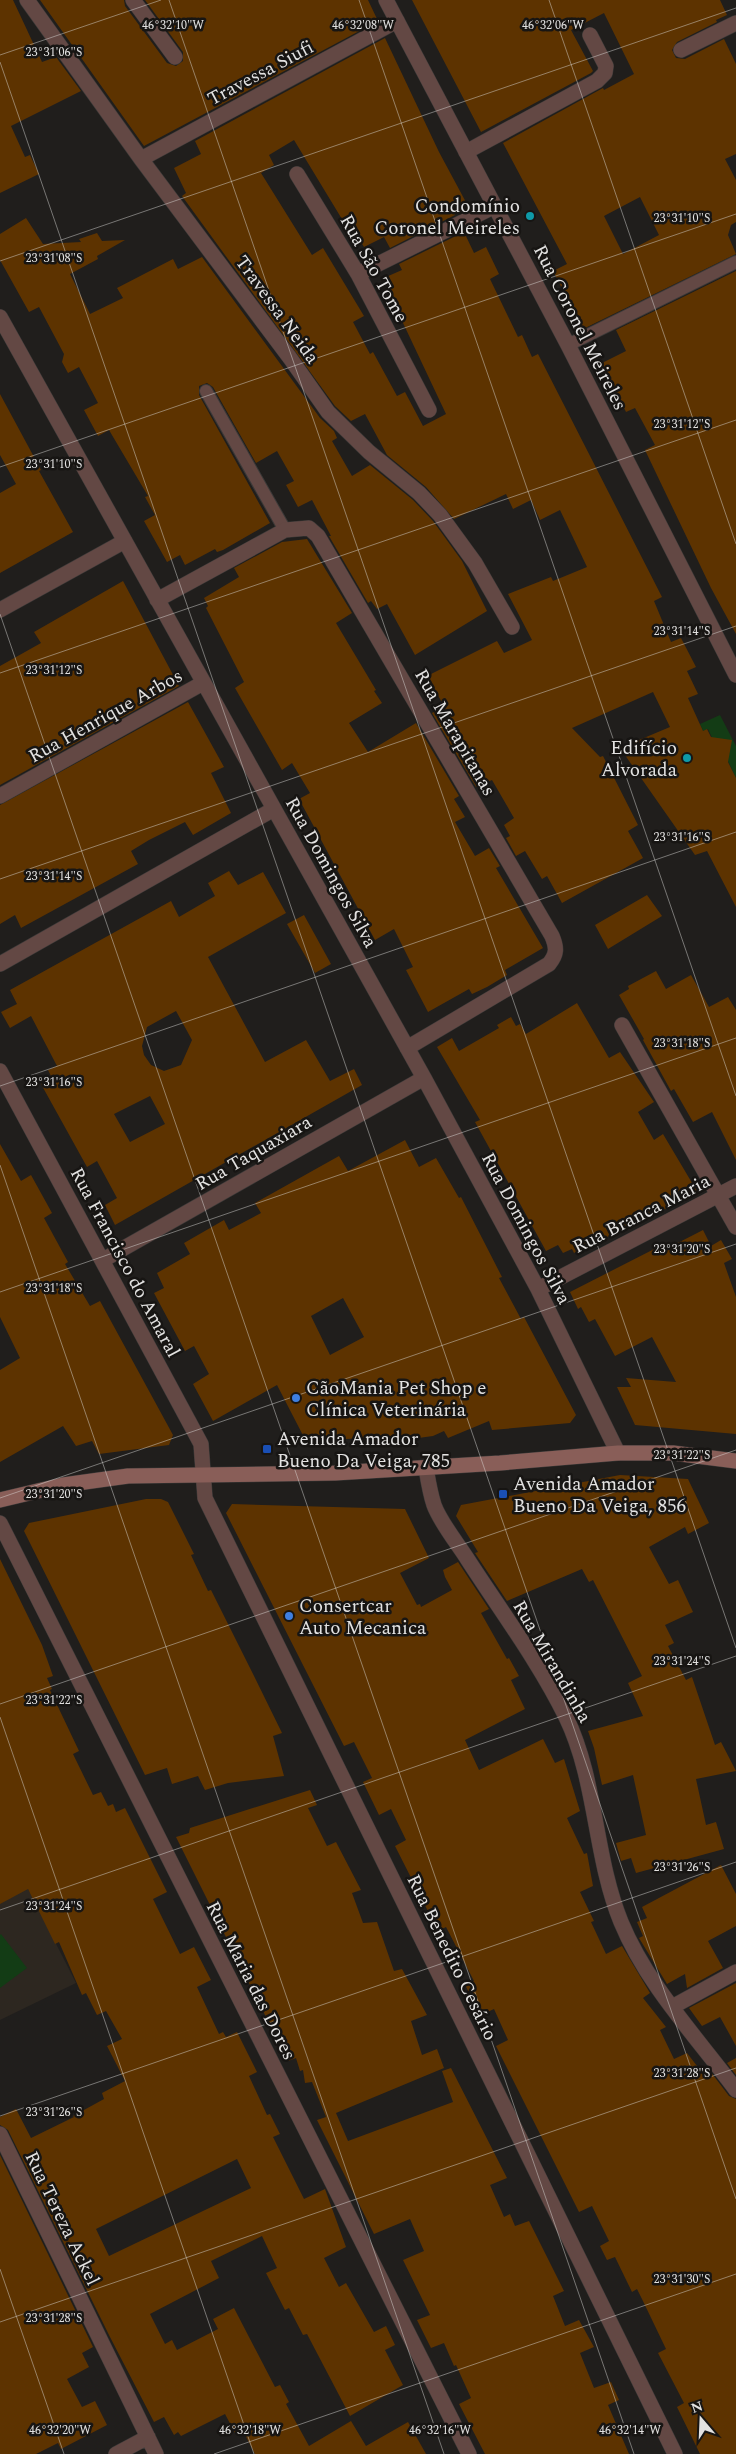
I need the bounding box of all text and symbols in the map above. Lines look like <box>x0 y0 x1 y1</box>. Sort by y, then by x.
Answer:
text: 46°32'10"W <box>142 16 204 35</box>
text: 46°32'08"W <box>332 16 394 35</box>
text: 46°32'06"W <box>522 16 584 35</box>
street label: Travessa Siufi <box>202 33 319 114</box>
text: 23°31'06"S <box>26 43 82 62</box>
place label: Condomínio Coronel Meireles <box>374 192 520 243</box>
street label: Rua São Tome <box>332 209 415 328</box>
text: 23°31'10"S <box>654 209 710 228</box>
marker: Condomínio Coronel Meireles <box>524 210 536 222</box>
street label: Rua Coronel Meireles <box>525 240 634 416</box>
text: 23°31'08"S <box>26 249 82 268</box>
street label: Travessa Neida <box>227 250 327 371</box>
text: 23°31'12"S <box>654 415 710 434</box>
text: 23°31'10"S <box>26 455 82 474</box>
text: 23°31'14"S <box>654 622 710 641</box>
text: 23°31'12"S <box>26 661 82 680</box>
street label: Rua Henrique Arbos <box>23 662 188 771</box>
street label: Rua Marapitanas <box>406 664 503 802</box>
place label: Edifício Alvorada <box>601 734 678 785</box>
marker: Edifício Alvorada <box>681 752 693 764</box>
street label: Rua Domingos Silva <box>277 792 385 954</box>
text: 23°31'16"S <box>654 828 710 847</box>
text: 23°31'14"S <box>26 867 82 886</box>
text: 23°31'18"S <box>654 1034 710 1053</box>
text: 23°31'16"S <box>26 1073 82 1092</box>
street label: Rua Taquaxiara <box>190 1108 318 1199</box>
street label: Rua Domingos Silva <box>473 1147 578 1311</box>
street label: Rua Francisco do Amaral <box>62 1162 187 1363</box>
street label: Rua Branca Maria <box>568 1167 716 1262</box>
text: 23°31'20"S <box>654 1240 710 1259</box>
text: 23°31'18"S <box>26 1279 82 1298</box>
place label: CãoMania Pet Shop e Clínica Veterinária <box>306 1374 486 1425</box>
marker: CãoMania Pet Shop e Clínica Veterinária <box>290 1392 302 1404</box>
place label: Avenida Amador Bueno Da Veiga, 785 <box>277 1425 450 1476</box>
marker: Avenida Amador Bueno Da Veiga, 785 <box>261 1443 273 1455</box>
text: 23°31'22"S <box>654 1446 710 1465</box>
place label: Avenida Amador Bueno Da Veiga, 856 <box>513 1470 686 1521</box>
text: 23°31'20"S <box>26 1485 82 1504</box>
marker: Avenida Amador Bueno Da Veiga, 856 <box>497 1488 509 1500</box>
place label: Consertcar Auto Mecanica <box>299 1592 427 1643</box>
street label: Rua Mirandinha <box>505 1595 599 1729</box>
marker: Consertcar Auto Mecanica <box>283 1610 295 1622</box>
text: 23°31'24"S <box>654 1652 710 1671</box>
text: 23°31'22"S <box>26 1691 82 1710</box>
text: 23°31'26"S <box>654 1858 710 1877</box>
street label: Rua Benedito Cesário <box>399 1870 505 2046</box>
street label: Rua Maria das Dores <box>198 1896 303 2065</box>
text: 23°31'24"S <box>26 1897 82 1916</box>
text: 23°31'28"S <box>654 2064 710 2083</box>
text: 23°31'26"S <box>26 2103 82 2122</box>
street label: Rua Tereza Ackel <box>17 2147 107 2291</box>
text: 23°31'30"S <box>654 2270 710 2289</box>
text: 23°31'28"S <box>26 2309 82 2328</box>
north arrow <box>676 2394 726 2444</box>
text: N <box>688 2395 706 2419</box>
text: 46°32'20"W <box>29 2421 91 2440</box>
text: 46°32'18"W <box>219 2421 281 2440</box>
text: 46°32'16"W <box>409 2421 471 2440</box>
text: 46°32'14"W <box>599 2421 661 2440</box>

